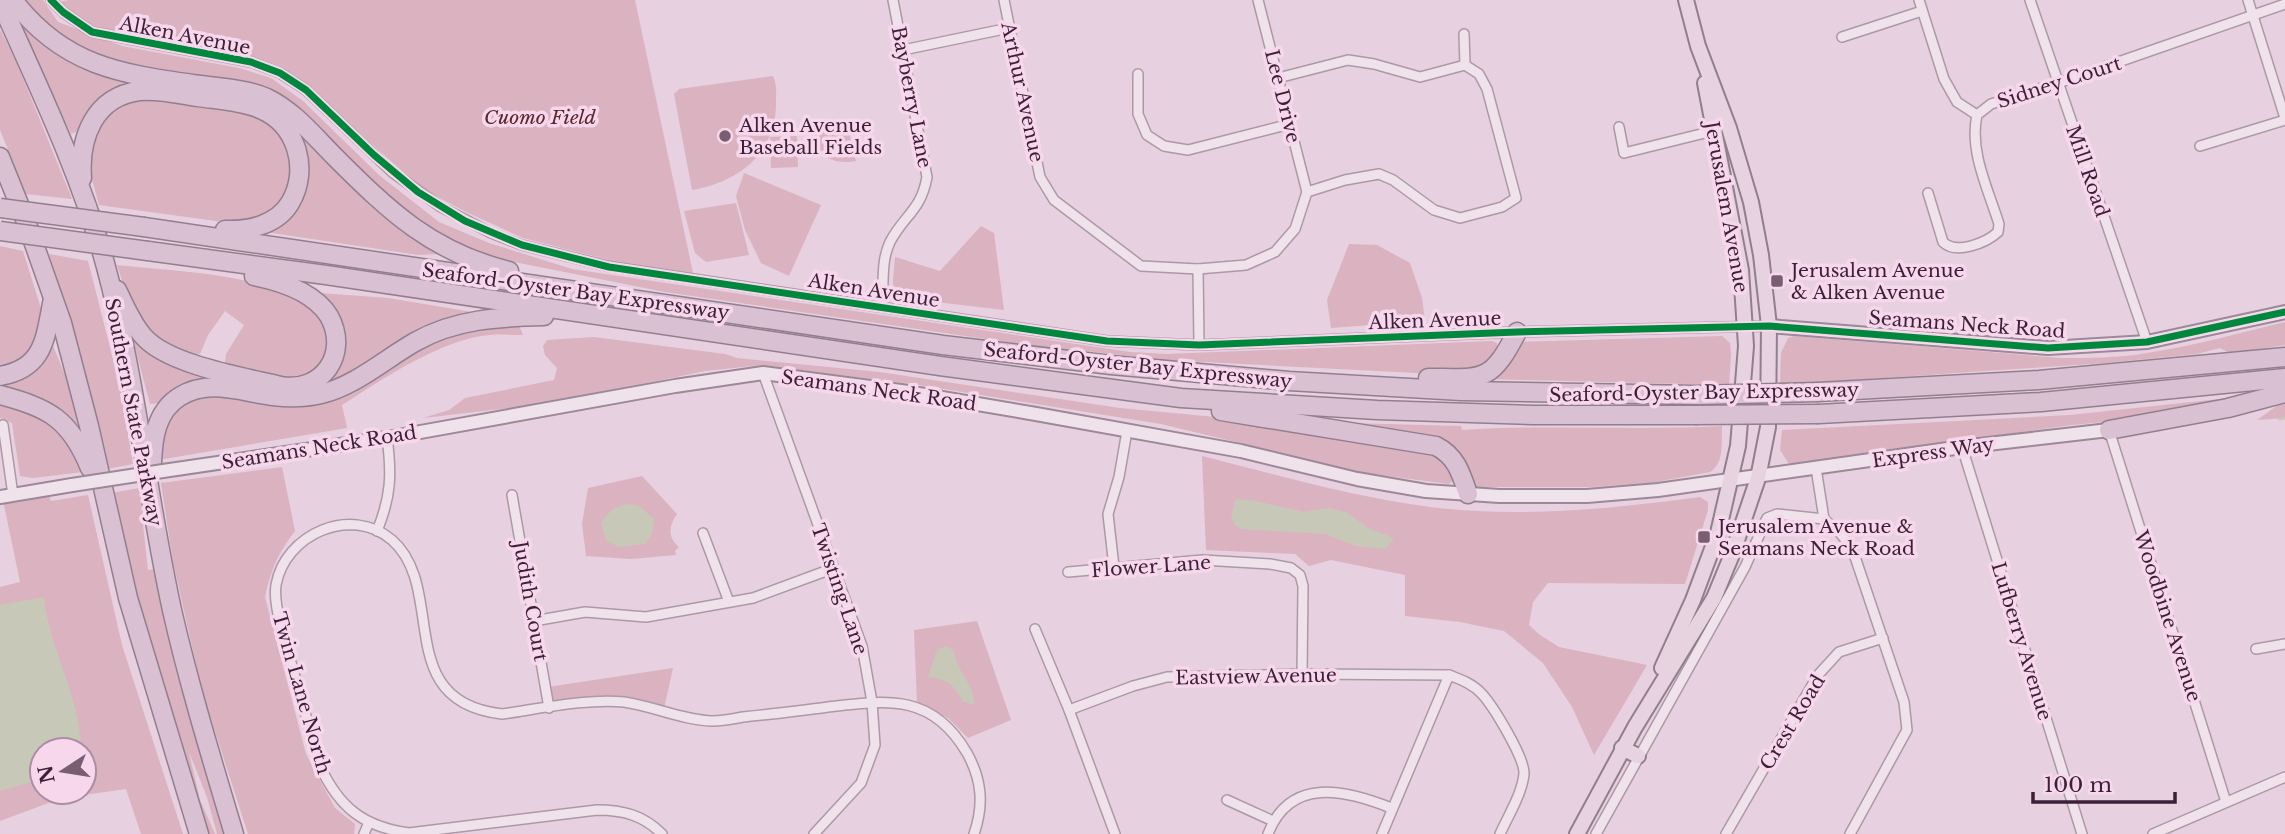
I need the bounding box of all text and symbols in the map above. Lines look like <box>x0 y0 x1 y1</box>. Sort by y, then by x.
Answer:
street label: Alken Avenue <box>117 11 252 59</box>
street label: Arthur Avenue <box>996 19 1049 164</box>
street label: Bayberry Lane <box>887 24 937 170</box>
street label: Lee Drive <box>1260 47 1305 145</box>
street label: Sidney Court <box>1994 51 2125 113</box>
park label: Cuomo Field <box>484 106 597 129</box>
place label: Alken Avenue Baseball Fields <box>738 114 882 159</box>
street label: Jerusalem Avenue <box>1700 117 1753 294</box>
street label: Mill Road <box>2061 122 2114 220</box>
marker: Alken Avenue Baseball Fields <box>717 128 733 144</box>
street label: Seaford-Oyster Bay Expressway <box>421 259 731 324</box>
place label: Jerusalem Avenue & Alken Avenue <box>1788 259 1964 304</box>
street label: Alken Avenue <box>806 269 941 312</box>
marker: Jerusalem Avenue & Alken Avenue <box>1769 273 1785 289</box>
street label: Southern State Parkway <box>100 296 167 528</box>
street label: Seamans Neck Road <box>1868 306 2066 343</box>
street label: Alken Avenue <box>1367 307 1502 334</box>
street label: Seaford-Oyster Bay Expressway <box>983 338 1293 393</box>
street label: Seamans Neck Road <box>780 365 978 416</box>
street label: Seaford-Oyster Bay Expressway <box>1549 378 1859 407</box>
street label: Seamans Neck Road <box>220 421 418 474</box>
street label: Express Way <box>1871 433 1996 472</box>
place label: Jerusalem Avenue & Seamans Neck Road <box>1715 515 1915 560</box>
street label: Twisting Lane <box>806 521 873 658</box>
street label: Woodbine Avenue <box>2129 527 2206 705</box>
marker: Jerusalem Avenue & Seamans Neck Road <box>1696 529 1712 545</box>
street label: Judith Court <box>508 536 553 664</box>
street label: Flower Lane <box>1090 551 1212 582</box>
street label: Lufberry Avenue <box>1986 559 2057 723</box>
street label: Twin Lane North <box>267 610 336 777</box>
street label: Eastview Avenue <box>1175 664 1337 689</box>
street label: Crest Road <box>1755 670 1830 774</box>
north arrow <box>28 736 98 806</box>
scale bar <box>2033 760 2175 804</box>
text: N <box>34 763 60 786</box>
text: 100 m <box>2044 772 2112 798</box>

